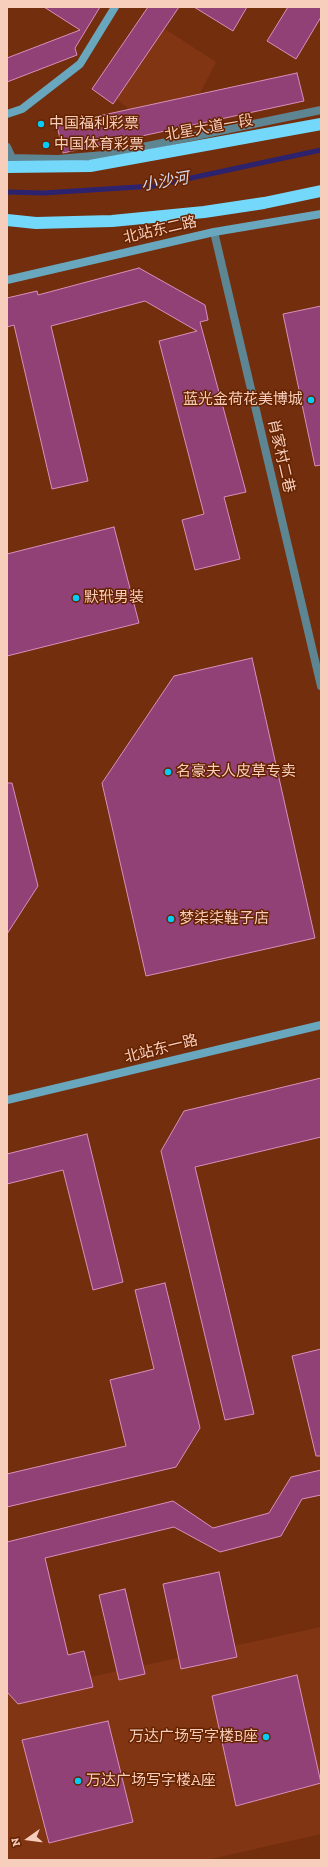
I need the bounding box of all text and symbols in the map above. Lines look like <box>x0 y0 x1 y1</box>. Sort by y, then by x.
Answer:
street label: 北星大道一段 <box>163 111 255 145</box>
place label: 中国福利彩票 <box>49 115 139 133</box>
marker: 中国福利彩票 <box>36 119 46 129</box>
place label: 中国体育彩票 <box>54 136 144 154</box>
marker: 中国体育彩票 <box>41 140 51 150</box>
water label: 小沙河 <box>140 169 190 195</box>
street label: 北站东二路 <box>121 213 199 247</box>
place label: 蓝光金荷花美博城 <box>183 391 303 409</box>
marker: 蓝光金荷花美博城 <box>306 395 316 405</box>
street label: 肖家村二巷 <box>264 417 298 495</box>
place label: 默玳男装 <box>84 589 144 607</box>
marker: 默玳男装 <box>71 593 81 603</box>
place label: 名豪夫人皮草专卖 <box>176 763 296 781</box>
marker: 名豪夫人皮草专卖 <box>163 767 173 777</box>
place label: 梦柒柒鞋子店 <box>179 910 269 928</box>
marker: 梦柒柒鞋子店 <box>166 914 176 924</box>
street label: 北站东一路 <box>122 1031 200 1067</box>
place label: 万达广场写字楼B座 <box>129 1728 258 1746</box>
marker: 万达广场写字楼B座 <box>261 1732 271 1742</box>
place label: 万达广场写字楼A座 <box>86 1772 216 1790</box>
marker: 万达广场写字楼A座 <box>73 1776 83 1786</box>
north arrow <box>8 1819 48 1859</box>
text: N <box>9 1836 23 1848</box>

